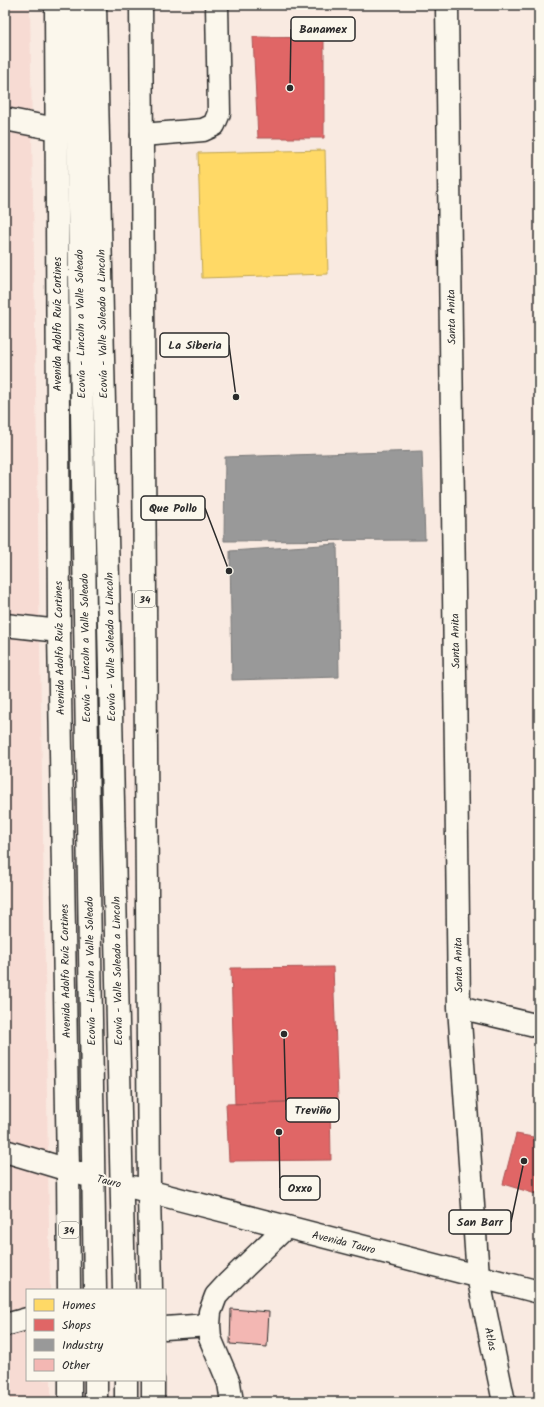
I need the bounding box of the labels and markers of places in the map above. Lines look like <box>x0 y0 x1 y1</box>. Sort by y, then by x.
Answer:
callout: Banamex <box>291 17 355 41</box>
callout: La Siberia <box>160 333 229 357</box>
callout: Que Pollo <box>141 496 205 520</box>
callout: Treviño <box>286 1098 339 1122</box>
callout: Oxxo <box>280 1176 320 1200</box>
callout: San Barr <box>449 1210 511 1234</box>

